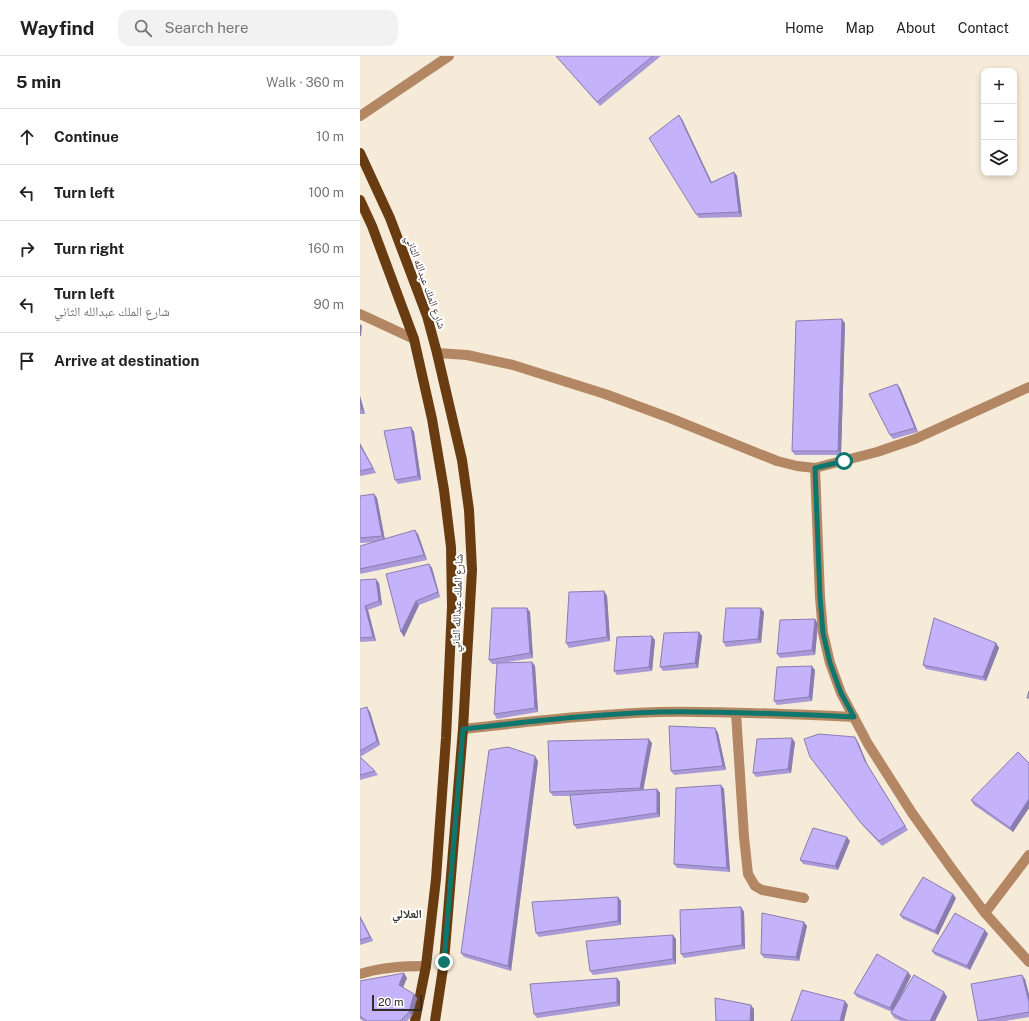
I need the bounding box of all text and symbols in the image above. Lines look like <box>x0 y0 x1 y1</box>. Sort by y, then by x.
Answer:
search box <box>118 10 398 46</box>
text: Wayfind <box>20 17 94 39</box>
icon: search <box>132 17 154 39</box>
text: Search here <box>164 19 249 36</box>
text: Home <box>785 20 824 36</box>
text: Map <box>846 20 874 36</box>
text: About <box>896 20 936 36</box>
text: Contact <box>958 20 1009 36</box>
map controls <box>981 68 1017 176</box>
button: + <box>981 68 1017 104</box>
text: 5 min <box>16 72 61 92</box>
text: Walk · 360 m <box>266 75 344 90</box>
button: − <box>981 104 1017 140</box>
icon: ahead <box>16 126 38 148</box>
text: Continue <box>54 128 119 145</box>
text: 10 m <box>316 129 344 144</box>
button: layers <box>981 140 1017 176</box>
icon: left <box>16 182 38 204</box>
text: Turn left <box>54 184 115 201</box>
text: 100 m <box>308 185 344 200</box>
street label: شارع الملك عبدالله الثاني <box>401 234 448 331</box>
icon: right <box>16 238 38 260</box>
text: Turn right <box>54 240 124 257</box>
text: 160 m <box>308 241 344 256</box>
text: Turn left <box>54 285 115 302</box>
icon: left <box>16 294 38 316</box>
text: 90 m <box>314 297 344 312</box>
text: شارع الملك عبدالله الثاني <box>54 304 170 319</box>
icon: arrive <box>16 350 38 372</box>
text: Arrive at destination <box>54 352 199 369</box>
route start <box>835 452 853 470</box>
street label: شارع الملك عبدالله الثاني <box>449 554 468 652</box>
district label: العلالي <box>392 907 422 924</box>
route end <box>435 953 453 971</box>
scale bar <box>372 993 422 1012</box>
text: 20 m <box>378 996 403 1008</box>

